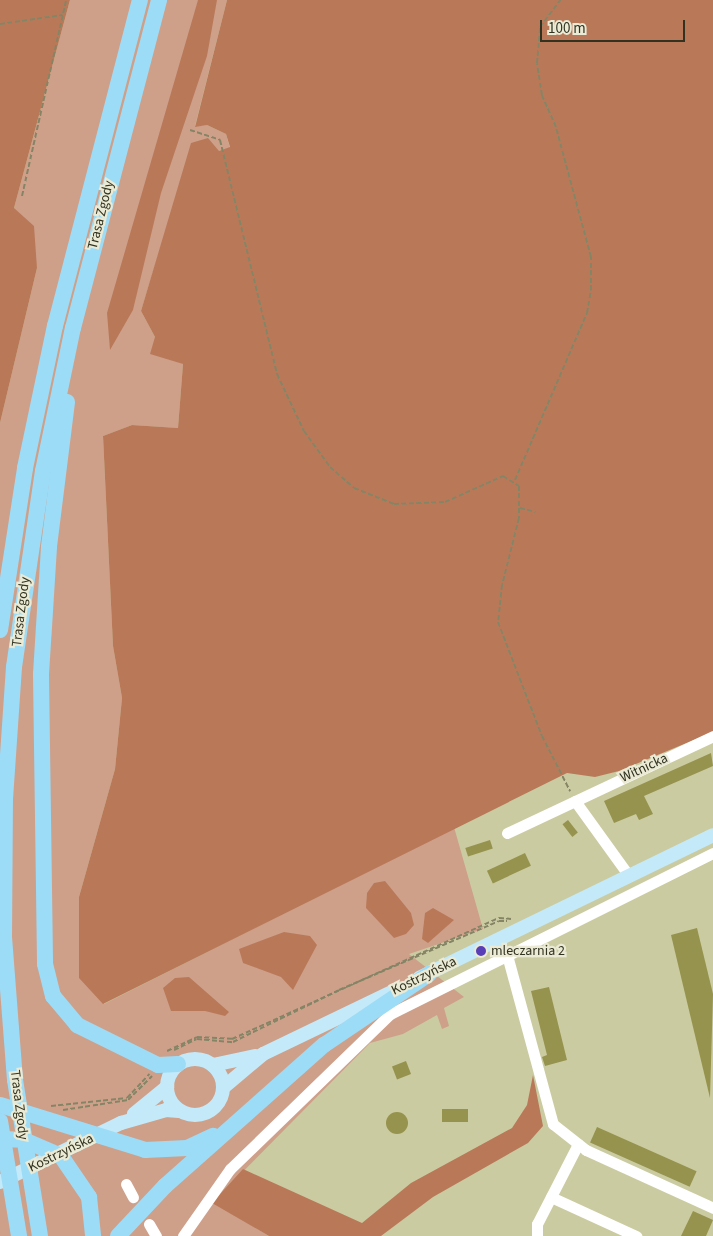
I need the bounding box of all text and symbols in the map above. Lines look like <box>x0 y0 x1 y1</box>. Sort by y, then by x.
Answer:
scale bar <box>543 10 688 42</box>
text: 100 m <box>548 18 586 39</box>
street label: Trasa Zgody <box>84 179 118 251</box>
street label: Trasa Zgody <box>8 576 34 648</box>
street label: Witnicka <box>618 750 670 786</box>
place label: mleczarnia 2 <box>491 943 565 959</box>
marker: mleczarnia 2 <box>475 945 487 957</box>
street label: Kostrzyńska <box>389 953 459 999</box>
street label: Trasa Zgody <box>6 1069 32 1141</box>
street label: Kostrzyńska <box>26 1130 96 1176</box>

